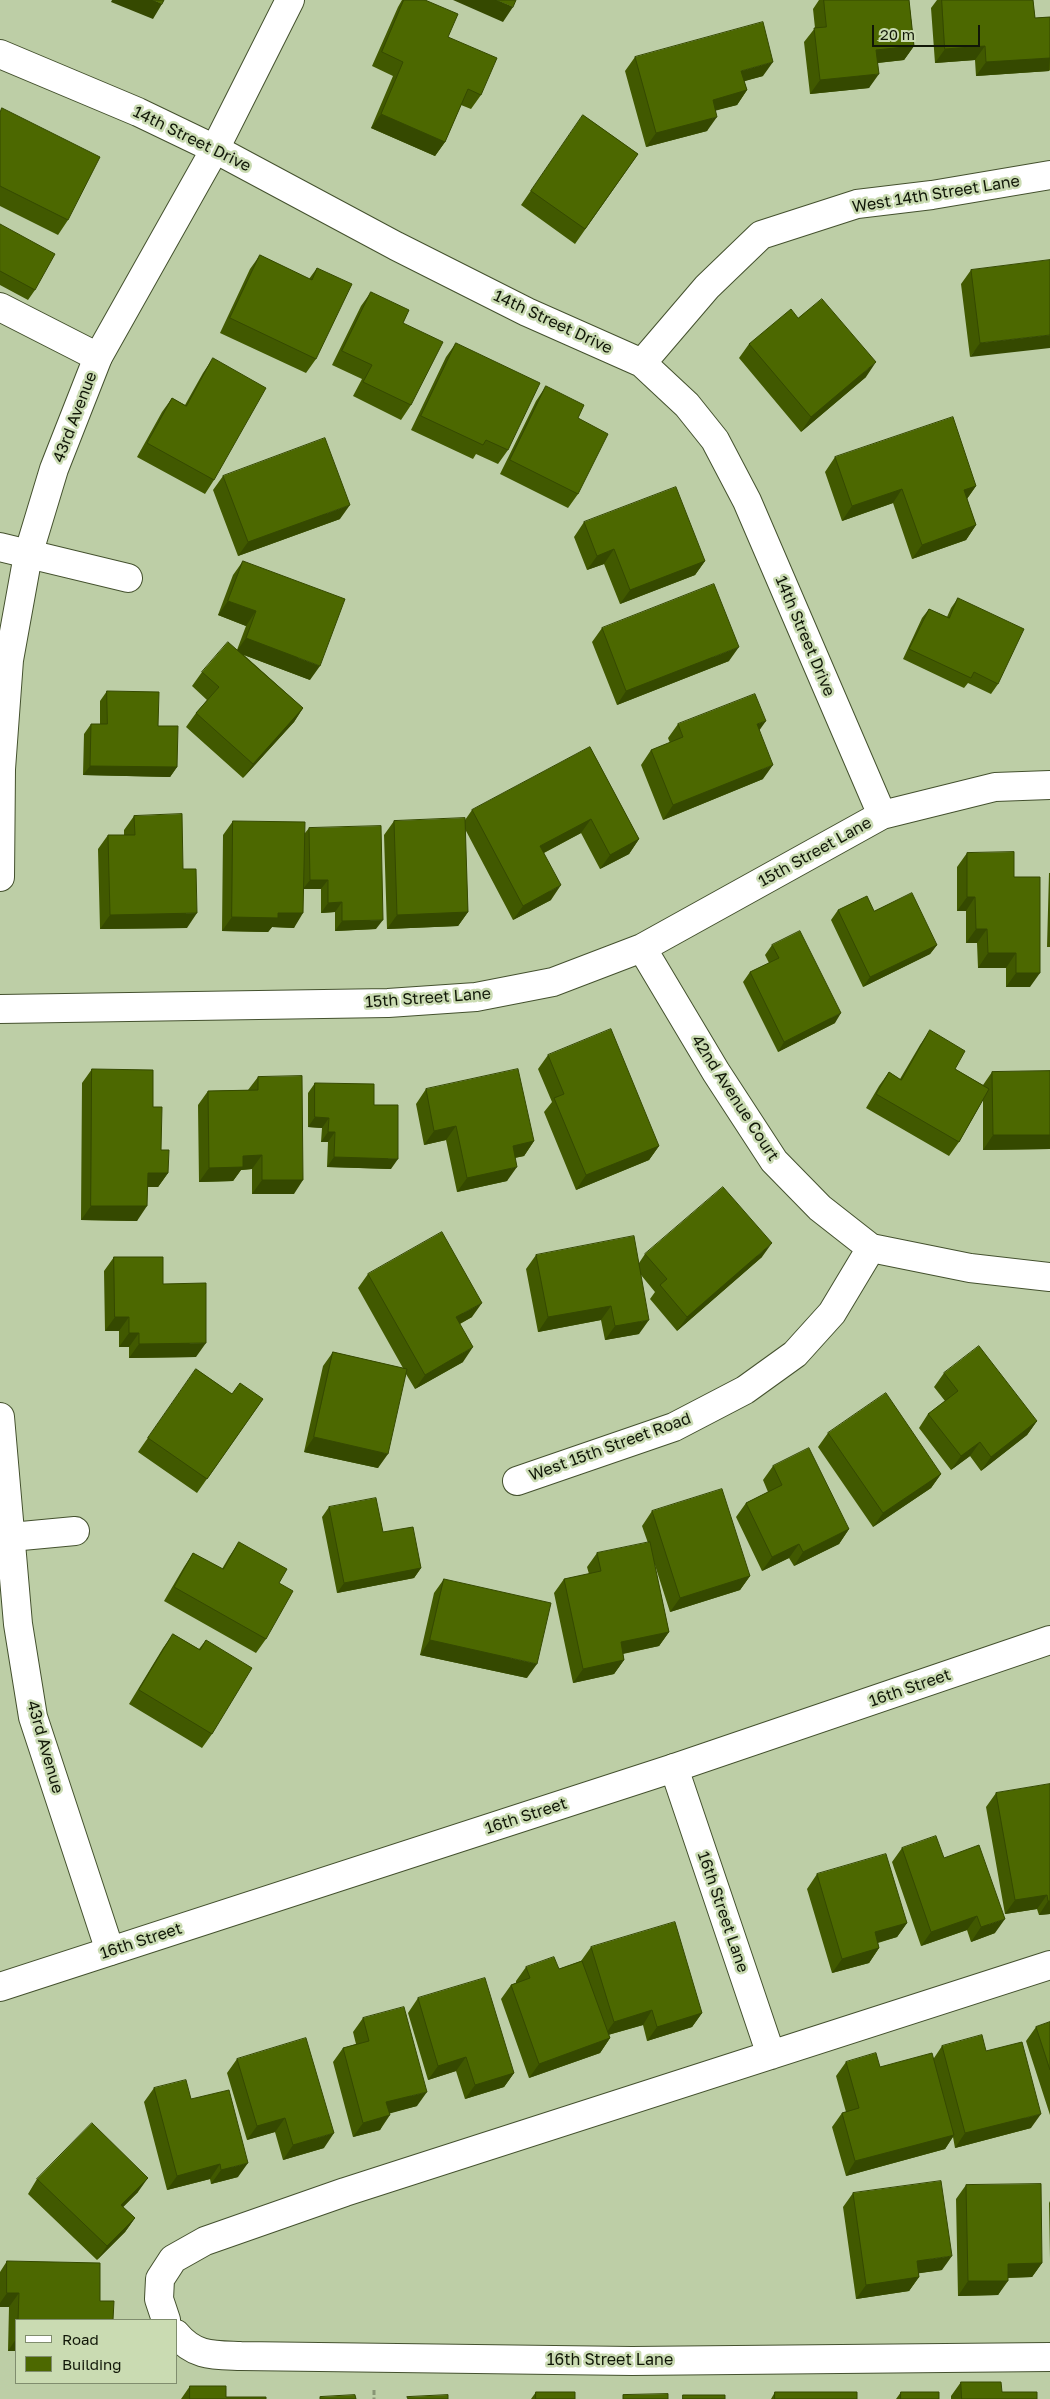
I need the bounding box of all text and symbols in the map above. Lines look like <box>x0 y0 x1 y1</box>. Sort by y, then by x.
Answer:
scale bar <box>875 15 982 47</box>
text: 20 m <box>880 25 915 43</box>
street label: 14th Street Drive <box>130 102 254 176</box>
street label: West 14th Street Lane <box>851 171 1021 217</box>
street label: 14th Street Drive <box>491 286 615 358</box>
street label: 43rd Avenue <box>49 369 101 465</box>
street label: 14th Street Drive <box>771 573 839 699</box>
street label: 15th Street Lane <box>755 813 875 891</box>
street label: 15th Street Lane <box>364 984 492 1012</box>
street label: 42nd Avenue Court <box>687 1031 783 1165</box>
street label: West 15th Street Road <box>527 1409 693 1485</box>
street label: 16th Street <box>867 1665 953 1711</box>
street label: 43rd Avenue <box>23 1698 67 1796</box>
street label: 16th Street <box>483 1794 569 1838</box>
street label: 16th Street Lane <box>693 1849 753 1975</box>
street label: 16th Street <box>98 1919 184 1963</box>
legend <box>15 2319 178 2384</box>
text: Road <box>62 2330 99 2348</box>
street label: 16th Street Lane <box>547 2350 673 2370</box>
text: Building <box>62 2355 122 2373</box>

